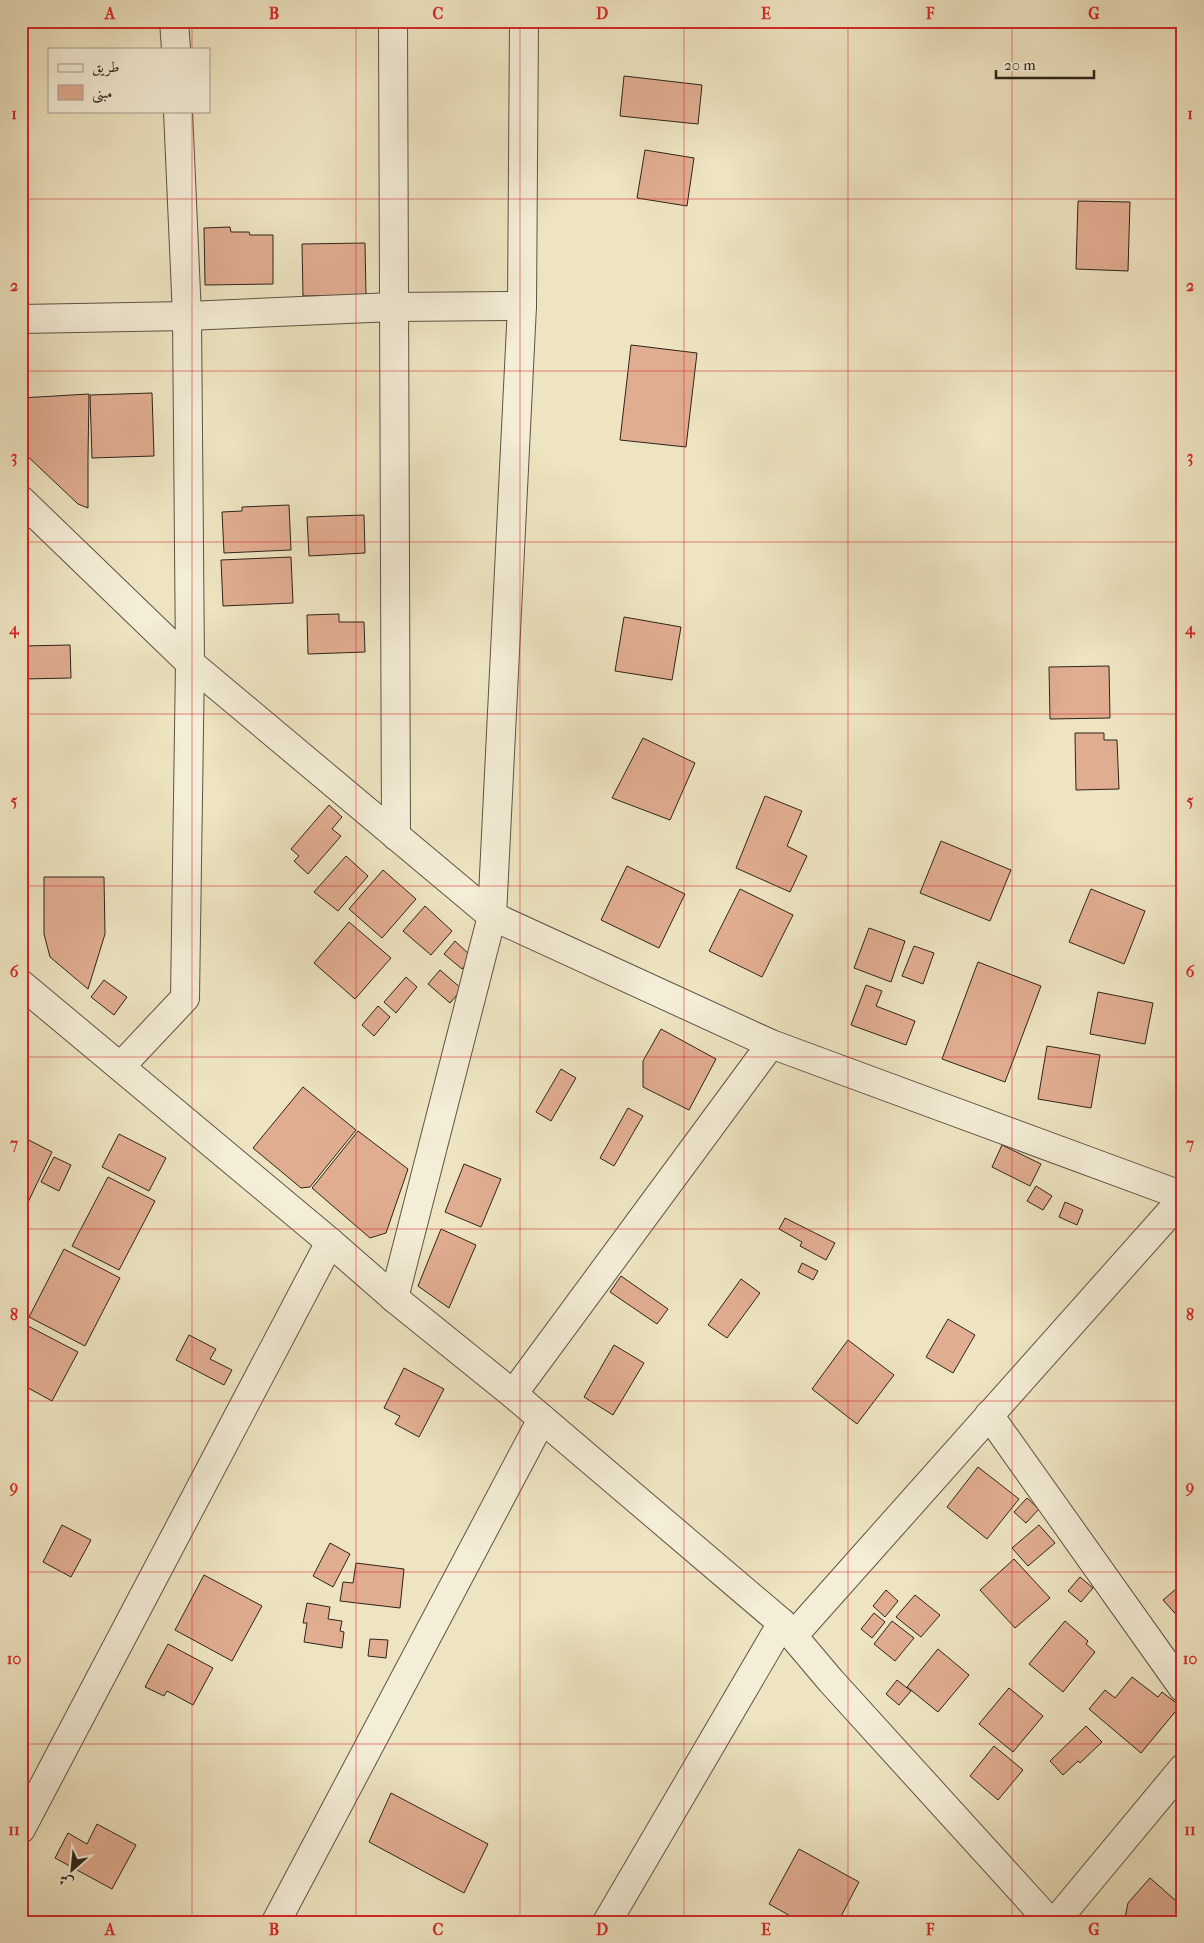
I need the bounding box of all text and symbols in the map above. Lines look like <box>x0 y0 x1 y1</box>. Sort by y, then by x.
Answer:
text: A <box>104 4 116 23</box>
text: B <box>269 4 279 23</box>
text: C <box>433 4 444 23</box>
text: D <box>596 4 608 23</box>
text: E <box>761 4 771 23</box>
text: F <box>925 4 935 23</box>
text: G <box>1088 4 1100 23</box>
legend <box>48 48 210 112</box>
scale bar <box>996 48 1094 80</box>
text: 20 m <box>1004 56 1036 74</box>
text: طريق <box>92 58 119 77</box>
text: مبنى <box>92 84 112 104</box>
text: 1 <box>11 104 17 123</box>
text: 1 <box>1187 104 1193 123</box>
text: 2 <box>10 276 18 295</box>
text: 2 <box>1186 276 1194 295</box>
text: 3 <box>11 447 17 467</box>
text: 3 <box>1187 447 1193 467</box>
text: 4 <box>8 619 20 639</box>
text: 4 <box>1184 619 1196 639</box>
text: 5 <box>11 791 18 810</box>
text: 5 <box>1187 791 1194 810</box>
text: 6 <box>10 962 19 981</box>
text: 6 <box>1186 962 1195 981</box>
text: 7 <box>9 1134 18 1153</box>
text: 7 <box>1185 1134 1194 1153</box>
text: 8 <box>10 1305 18 1324</box>
text: 8 <box>1186 1305 1194 1324</box>
text: 9 <box>9 1477 18 1497</box>
text: 9 <box>1185 1477 1194 1497</box>
text: 10 <box>7 1649 21 1668</box>
text: 10 <box>1183 1649 1197 1668</box>
text: 11 <box>8 1820 20 1839</box>
text: 11 <box>1184 1820 1196 1839</box>
north arrow <box>48 1846 98 1896</box>
text: ش <box>56 1870 76 1892</box>
text: A <box>104 1920 116 1939</box>
text: B <box>269 1920 279 1939</box>
text: C <box>433 1920 444 1939</box>
text: D <box>596 1920 608 1939</box>
text: E <box>761 1920 771 1939</box>
text: F <box>925 1920 935 1939</box>
text: G <box>1088 1920 1100 1939</box>

